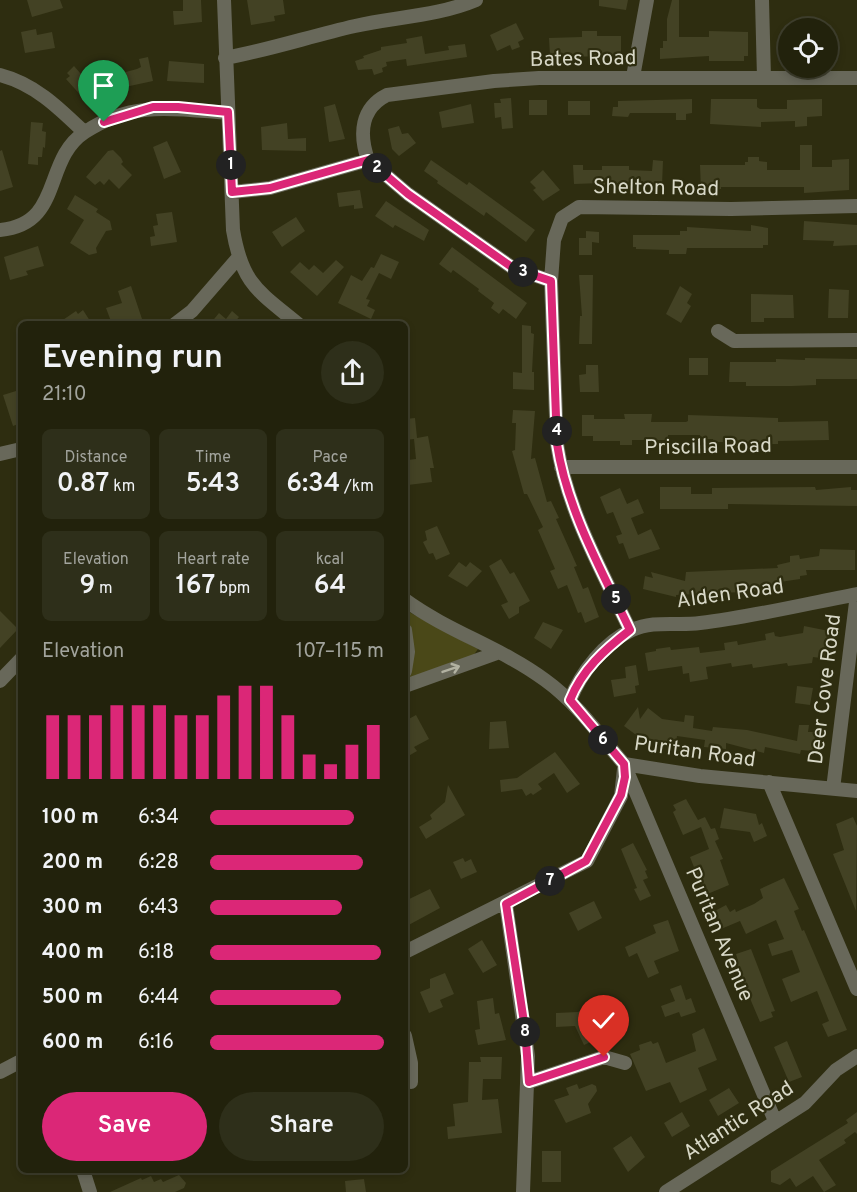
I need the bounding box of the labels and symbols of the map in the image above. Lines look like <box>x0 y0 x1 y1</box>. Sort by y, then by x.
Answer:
street label: Bates Road <box>529 45 637 74</box>
pin <box>78 60 129 122</box>
pin: 1 <box>216 150 246 180</box>
pin: 2 <box>362 153 392 183</box>
street label: Shelton Road <box>593 174 719 203</box>
pin: 3 <box>508 257 538 287</box>
pin: 4 <box>542 416 572 446</box>
street label: Priscilla Road <box>644 433 772 462</box>
street label: Alden Road <box>675 574 786 615</box>
pin: 5 <box>601 584 631 614</box>
street label: Deer Cove Road <box>803 612 848 766</box>
one-way arrow <box>441 663 460 674</box>
pin: 6 <box>588 725 618 755</box>
street label: Puritan Road <box>632 731 757 774</box>
street label: Puritan Avenue <box>678 863 759 1006</box>
pin: 7 <box>535 866 565 896</box>
pin <box>578 995 629 1057</box>
pin: 8 <box>510 1017 540 1047</box>
street label: Atlantic Road <box>678 1075 799 1167</box>

